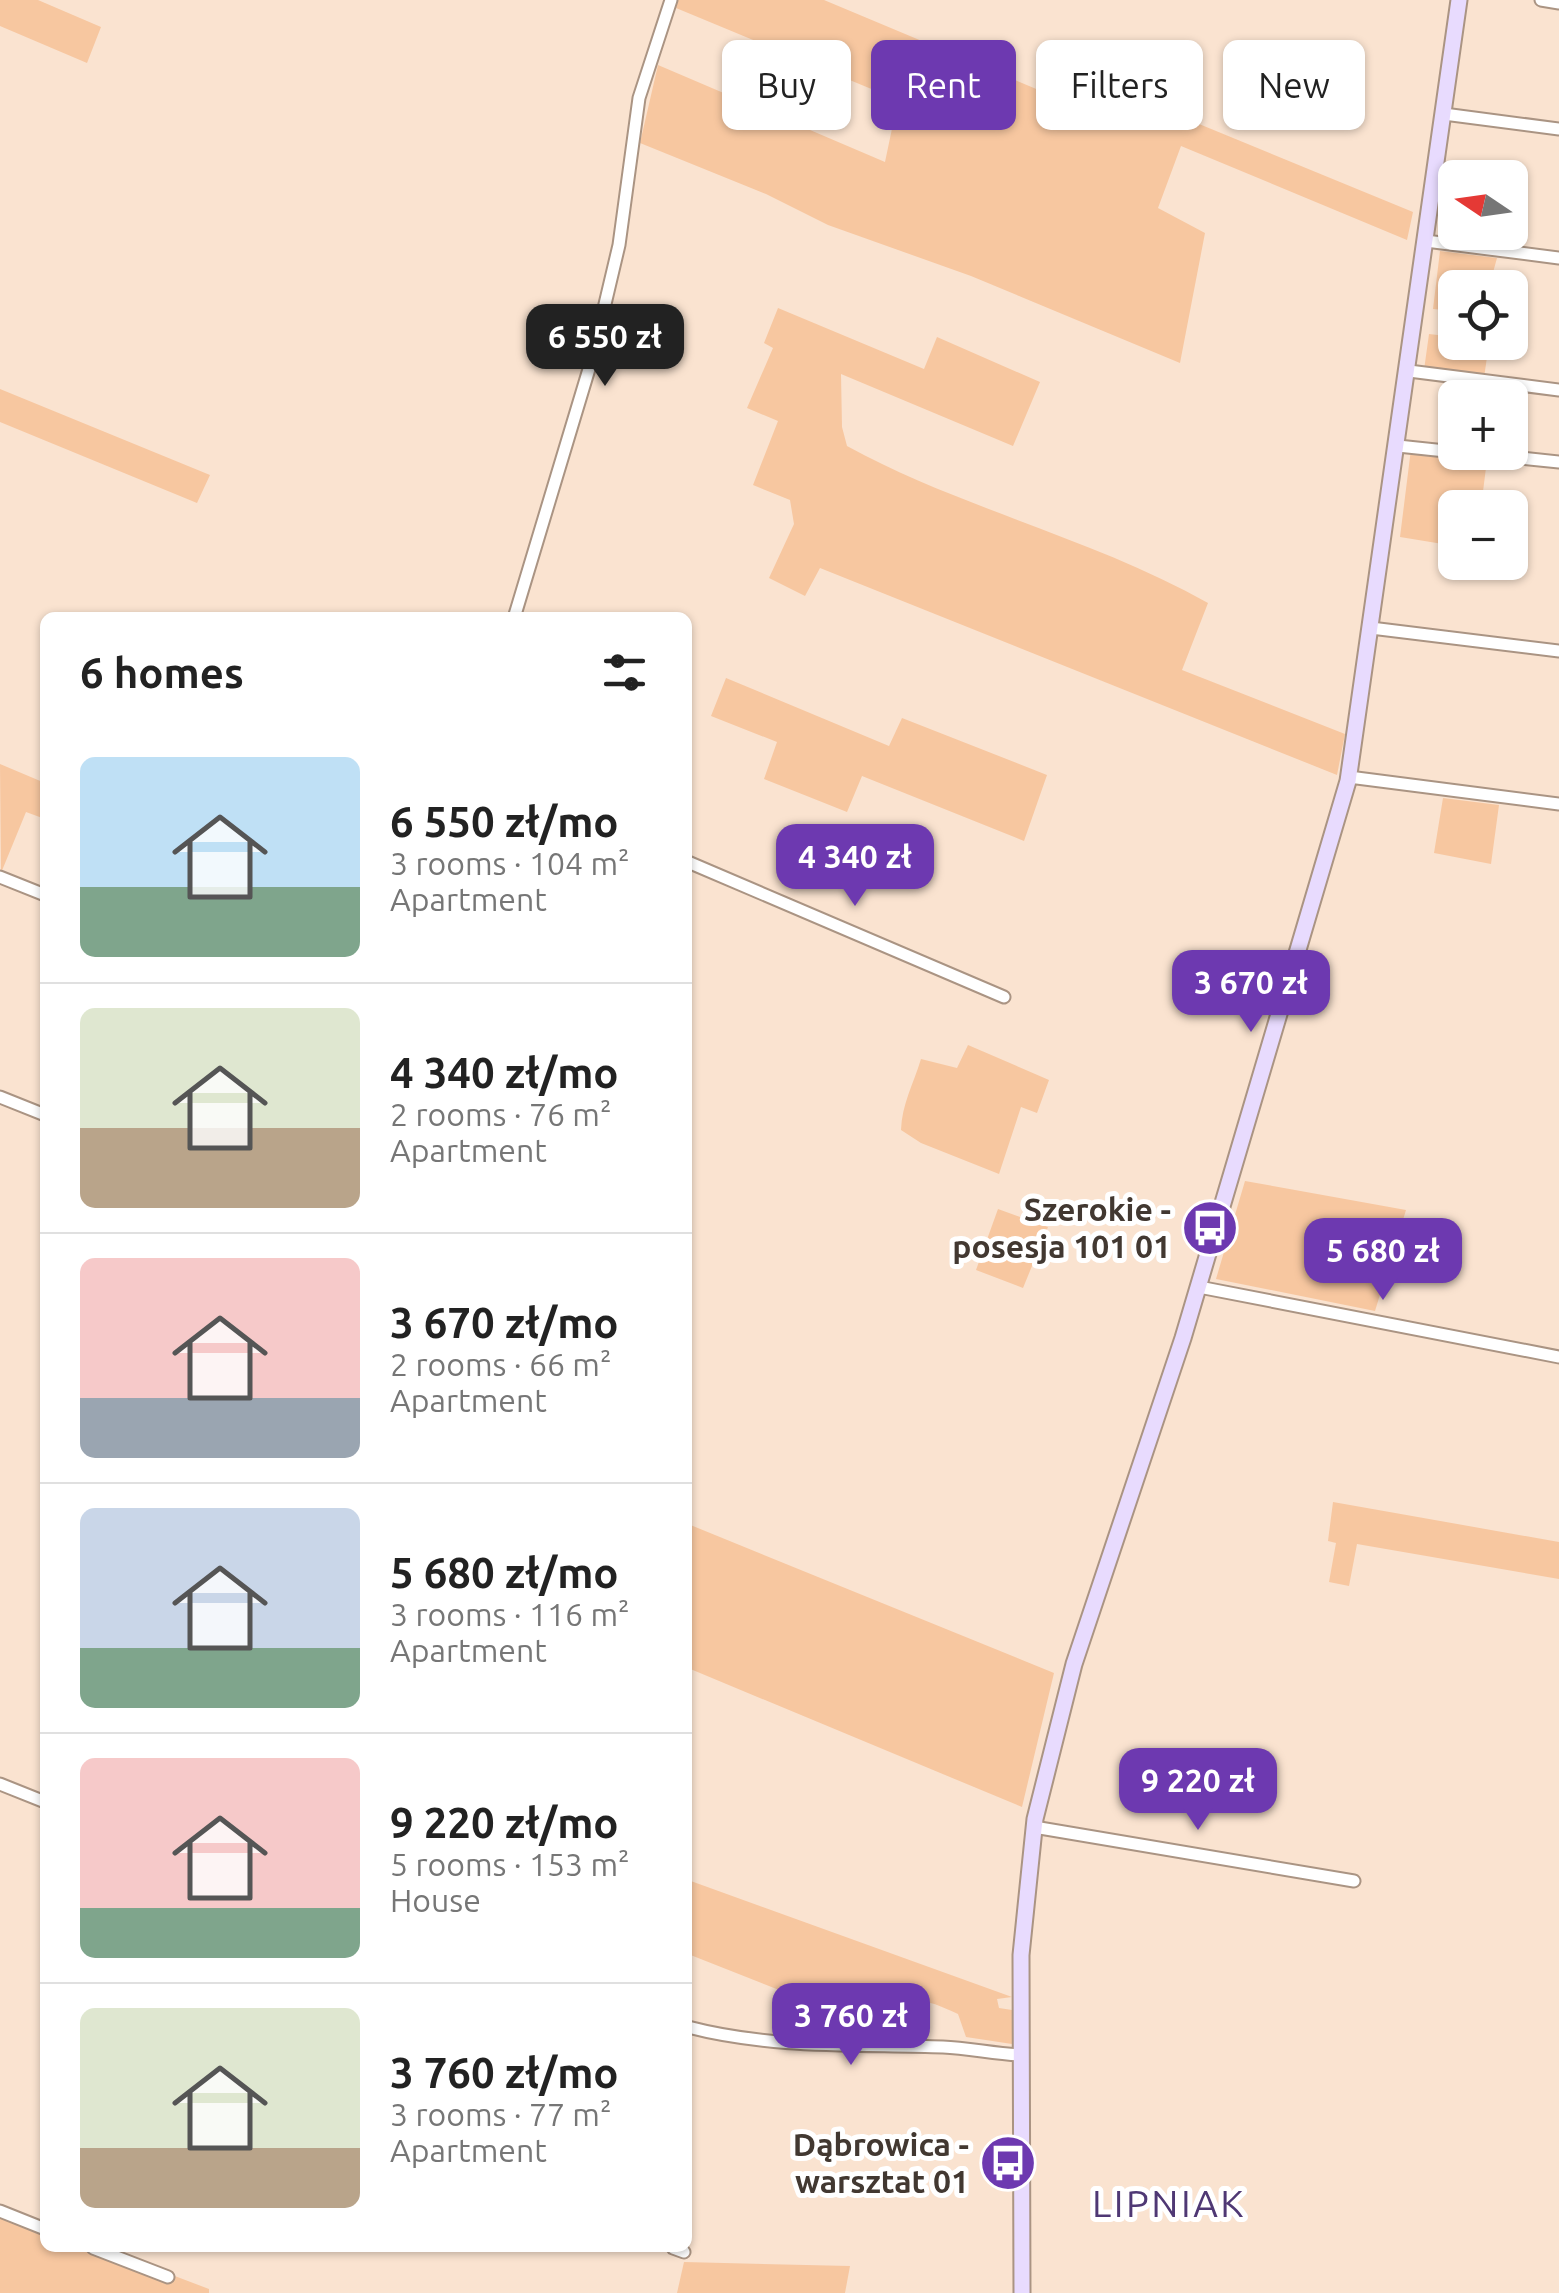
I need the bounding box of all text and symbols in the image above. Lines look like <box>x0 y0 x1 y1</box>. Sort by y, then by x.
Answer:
chip: Buy <box>722 40 851 130</box>
chip: Rent <box>871 40 1016 130</box>
chip: Filters <box>1036 40 1203 130</box>
chip: New <box>1223 40 1365 130</box>
north arrow <box>1438 160 1528 250</box>
map controls <box>1438 160 1528 580</box>
button: locate <box>1438 270 1528 360</box>
pin: 6 550 zł <box>502 304 708 389</box>
text: 6 550 zł <box>548 318 662 354</box>
button: + <box>1438 380 1528 470</box>
button: − <box>1438 490 1528 580</box>
icon: filters <box>597 645 652 700</box>
text: 6 homes <box>80 649 244 696</box>
icon: home <box>160 797 280 917</box>
text: 6 550 zł/mo <box>390 798 619 845</box>
pin: 4 340 zł <box>752 824 958 909</box>
text: 4 340 zł <box>798 838 912 874</box>
text: 3 rooms · 104 m² <box>390 845 630 881</box>
text: Apartment <box>390 881 547 917</box>
pin: 3 670 zł <box>1148 950 1354 1035</box>
text: 3 670 zł <box>1194 964 1308 1000</box>
icon: home <box>160 1048 280 1168</box>
text: 4 340 zł/mo <box>390 1049 619 1096</box>
text: 2 rooms · 76 m² <box>390 1096 611 1132</box>
text: Apartment <box>390 1132 547 1168</box>
place label: Szerokie - posesja 101 01 <box>952 1191 1171 1264</box>
bus stop icon: Szerokie - posesja 101 01 <box>1180 1198 1240 1258</box>
pin: 5 680 zł <box>1280 1218 1486 1303</box>
text: 5 680 zł <box>1326 1232 1440 1268</box>
icon: home <box>160 1298 280 1418</box>
text: 3 670 zł/mo <box>390 1299 619 1346</box>
text: 2 rooms · 66 m² <box>390 1346 611 1382</box>
text: Apartment <box>390 1382 547 1418</box>
icon: home <box>160 1548 280 1668</box>
text: 5 680 zł/mo <box>390 1549 619 1596</box>
text: 3 rooms · 116 m² <box>390 1596 630 1632</box>
text: Apartment <box>390 1632 547 1668</box>
pin: 9 220 zł <box>1095 1748 1301 1833</box>
text: 9 220 zł <box>1141 1762 1255 1798</box>
icon: home <box>160 1798 280 1918</box>
text: 9 220 zł/mo <box>390 1799 619 1846</box>
text: 5 rooms · 153 m² <box>390 1846 630 1882</box>
text: House <box>390 1882 481 1918</box>
pin: 3 760 zł <box>748 1983 954 2068</box>
text: 3 760 zł <box>794 1997 908 2033</box>
icon: home <box>160 2048 280 2168</box>
text: 3 760 zł/mo <box>390 2049 619 2096</box>
text: 3 rooms · 77 m² <box>390 2096 611 2132</box>
place label: Dąbrowica - warsztat 01 <box>793 2126 969 2199</box>
text: Apartment <box>390 2132 547 2168</box>
bus stop icon: Dąbrowica - warsztat 01 <box>978 2133 1038 2193</box>
district label: LIPNIAK <box>1092 2182 1246 2224</box>

